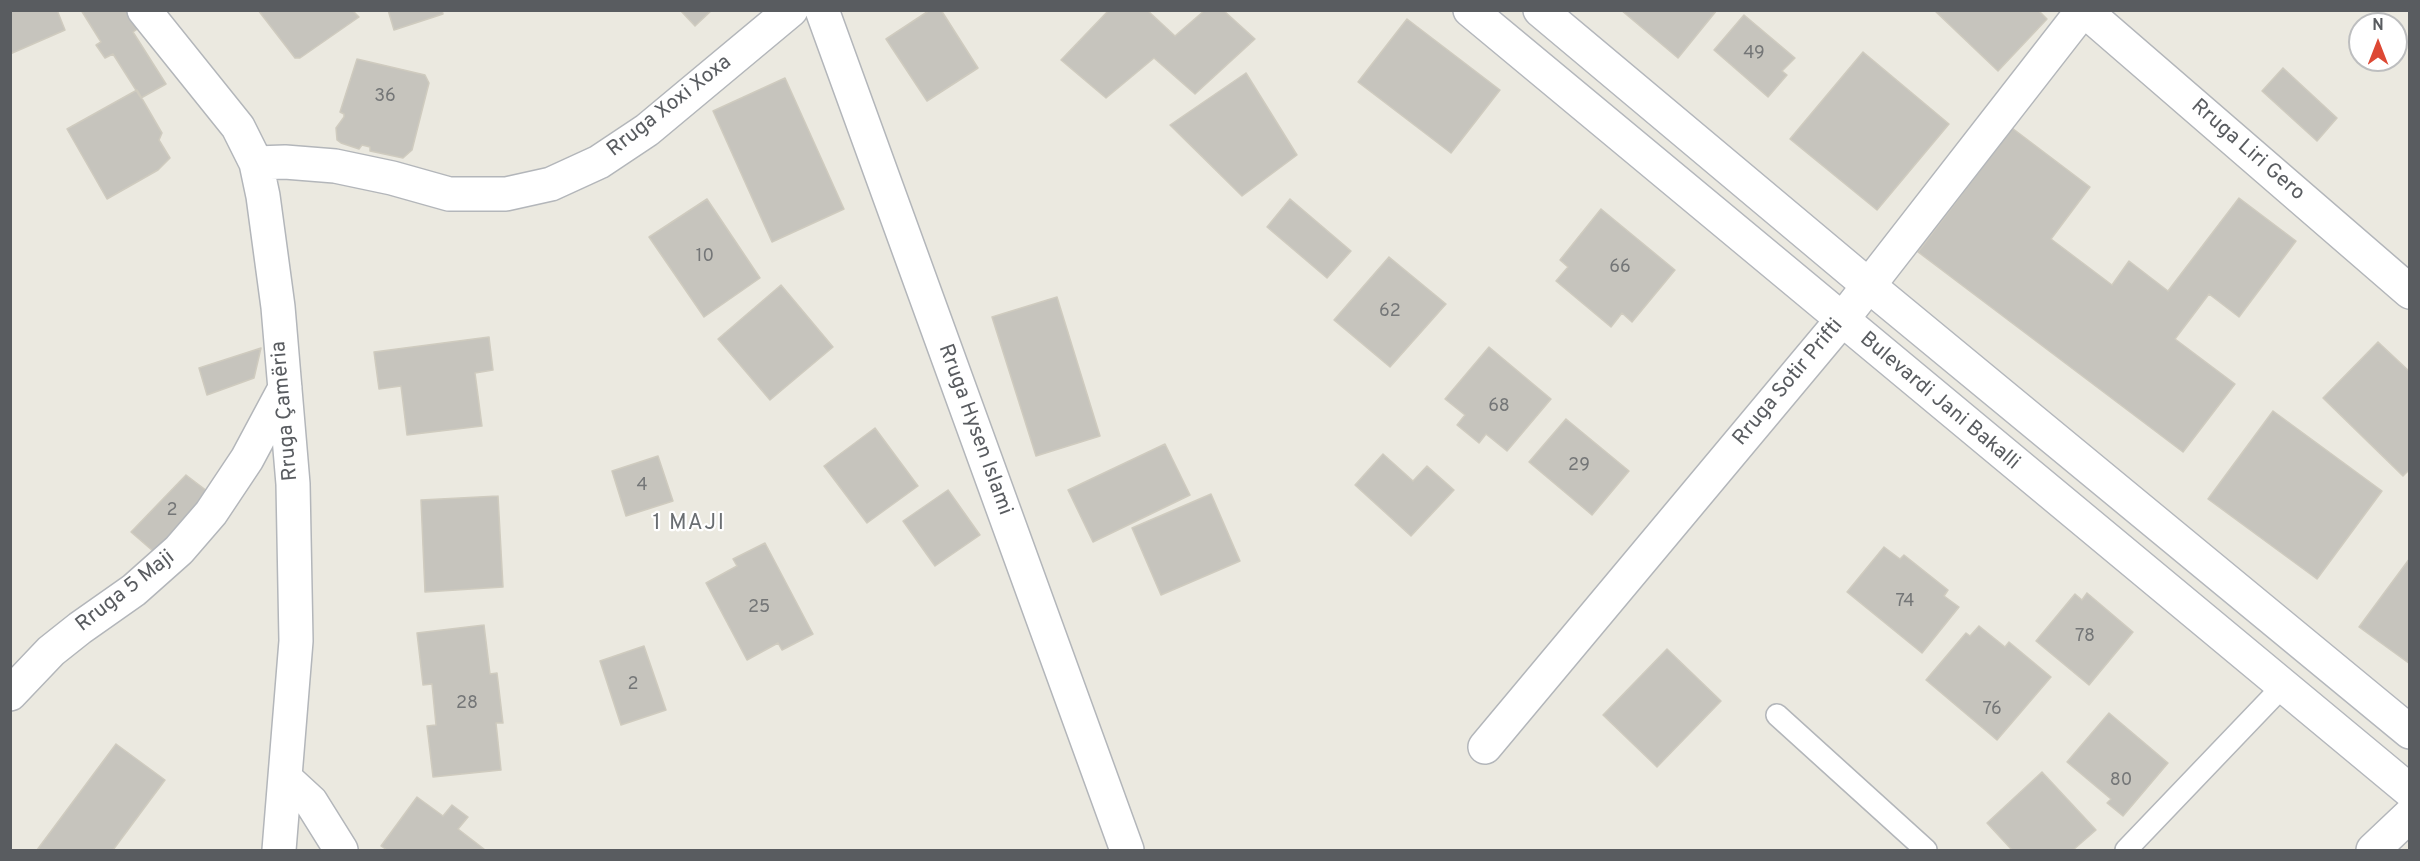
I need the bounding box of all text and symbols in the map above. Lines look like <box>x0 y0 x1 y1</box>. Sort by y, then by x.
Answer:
north arrow <box>2348 12 2408 72</box>
text: N <box>2372 16 2384 36</box>
house number: 49 <box>1743 43 1765 65</box>
street label: Rruga Xoxi Xoxa <box>603 51 737 163</box>
house number: 36 <box>374 86 396 108</box>
street label: Rruga Liri Gero <box>2185 95 2309 207</box>
house number: 10 <box>696 246 714 268</box>
house number: 66 <box>1609 257 1631 279</box>
house number: 62 <box>1379 301 1401 323</box>
street label: Rruga Sotir Prifti <box>1729 314 1849 452</box>
street label: Bulevardi Jani Bakalli <box>1854 328 2024 476</box>
street label: Rruga Çamëria <box>267 340 305 482</box>
street label: Rruga Hysen Islami <box>931 341 1017 519</box>
house number: 68 <box>1488 396 1510 418</box>
house number: 29 <box>1568 455 1590 477</box>
house number: 4 <box>636 475 648 497</box>
house number: 2 <box>166 500 178 522</box>
district label: 1 MAJI <box>653 512 725 538</box>
street label: Rruga 5 Maji <box>72 546 180 638</box>
house number: 74 <box>1896 591 1914 613</box>
house number: 25 <box>748 597 770 619</box>
house number: 78 <box>2075 626 2095 648</box>
house number: 2 <box>627 674 639 696</box>
house number: 28 <box>456 693 478 715</box>
house number: 76 <box>1982 699 2002 721</box>
house number: 80 <box>2110 770 2132 792</box>

